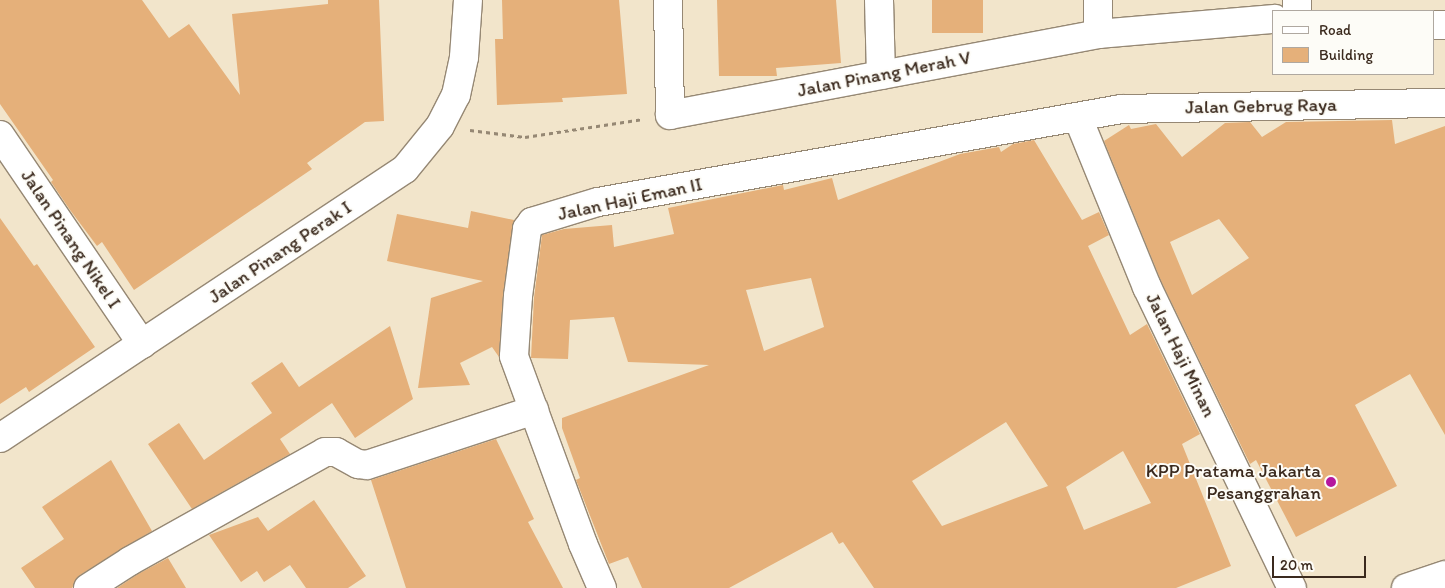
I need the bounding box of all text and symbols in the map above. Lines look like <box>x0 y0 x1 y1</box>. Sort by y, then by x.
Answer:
legend <box>1272 10 1435 75</box>
text: Road <box>1319 21 1351 39</box>
street label: Jalan Pinang Merah V <box>796 46 972 102</box>
text: Building <box>1319 46 1373 64</box>
street label: Jalan Gebrug Raya <box>1185 93 1337 119</box>
street label: Jalan Pinang Nikel I <box>17 166 125 312</box>
street label: Jalan Haji Eman II <box>555 173 705 225</box>
street label: Jalan Pinang Perak I <box>205 196 355 308</box>
street label: Jalan Haji Minan <box>1141 289 1221 421</box>
place label: KPP Pratama Jakarta Pesanggrahan <box>1146 460 1321 504</box>
marker: KPP Pratama Jakarta Pesanggrahan <box>1325 476 1337 488</box>
scale bar <box>1275 546 1369 578</box>
text: 20 m <box>1280 556 1313 574</box>

